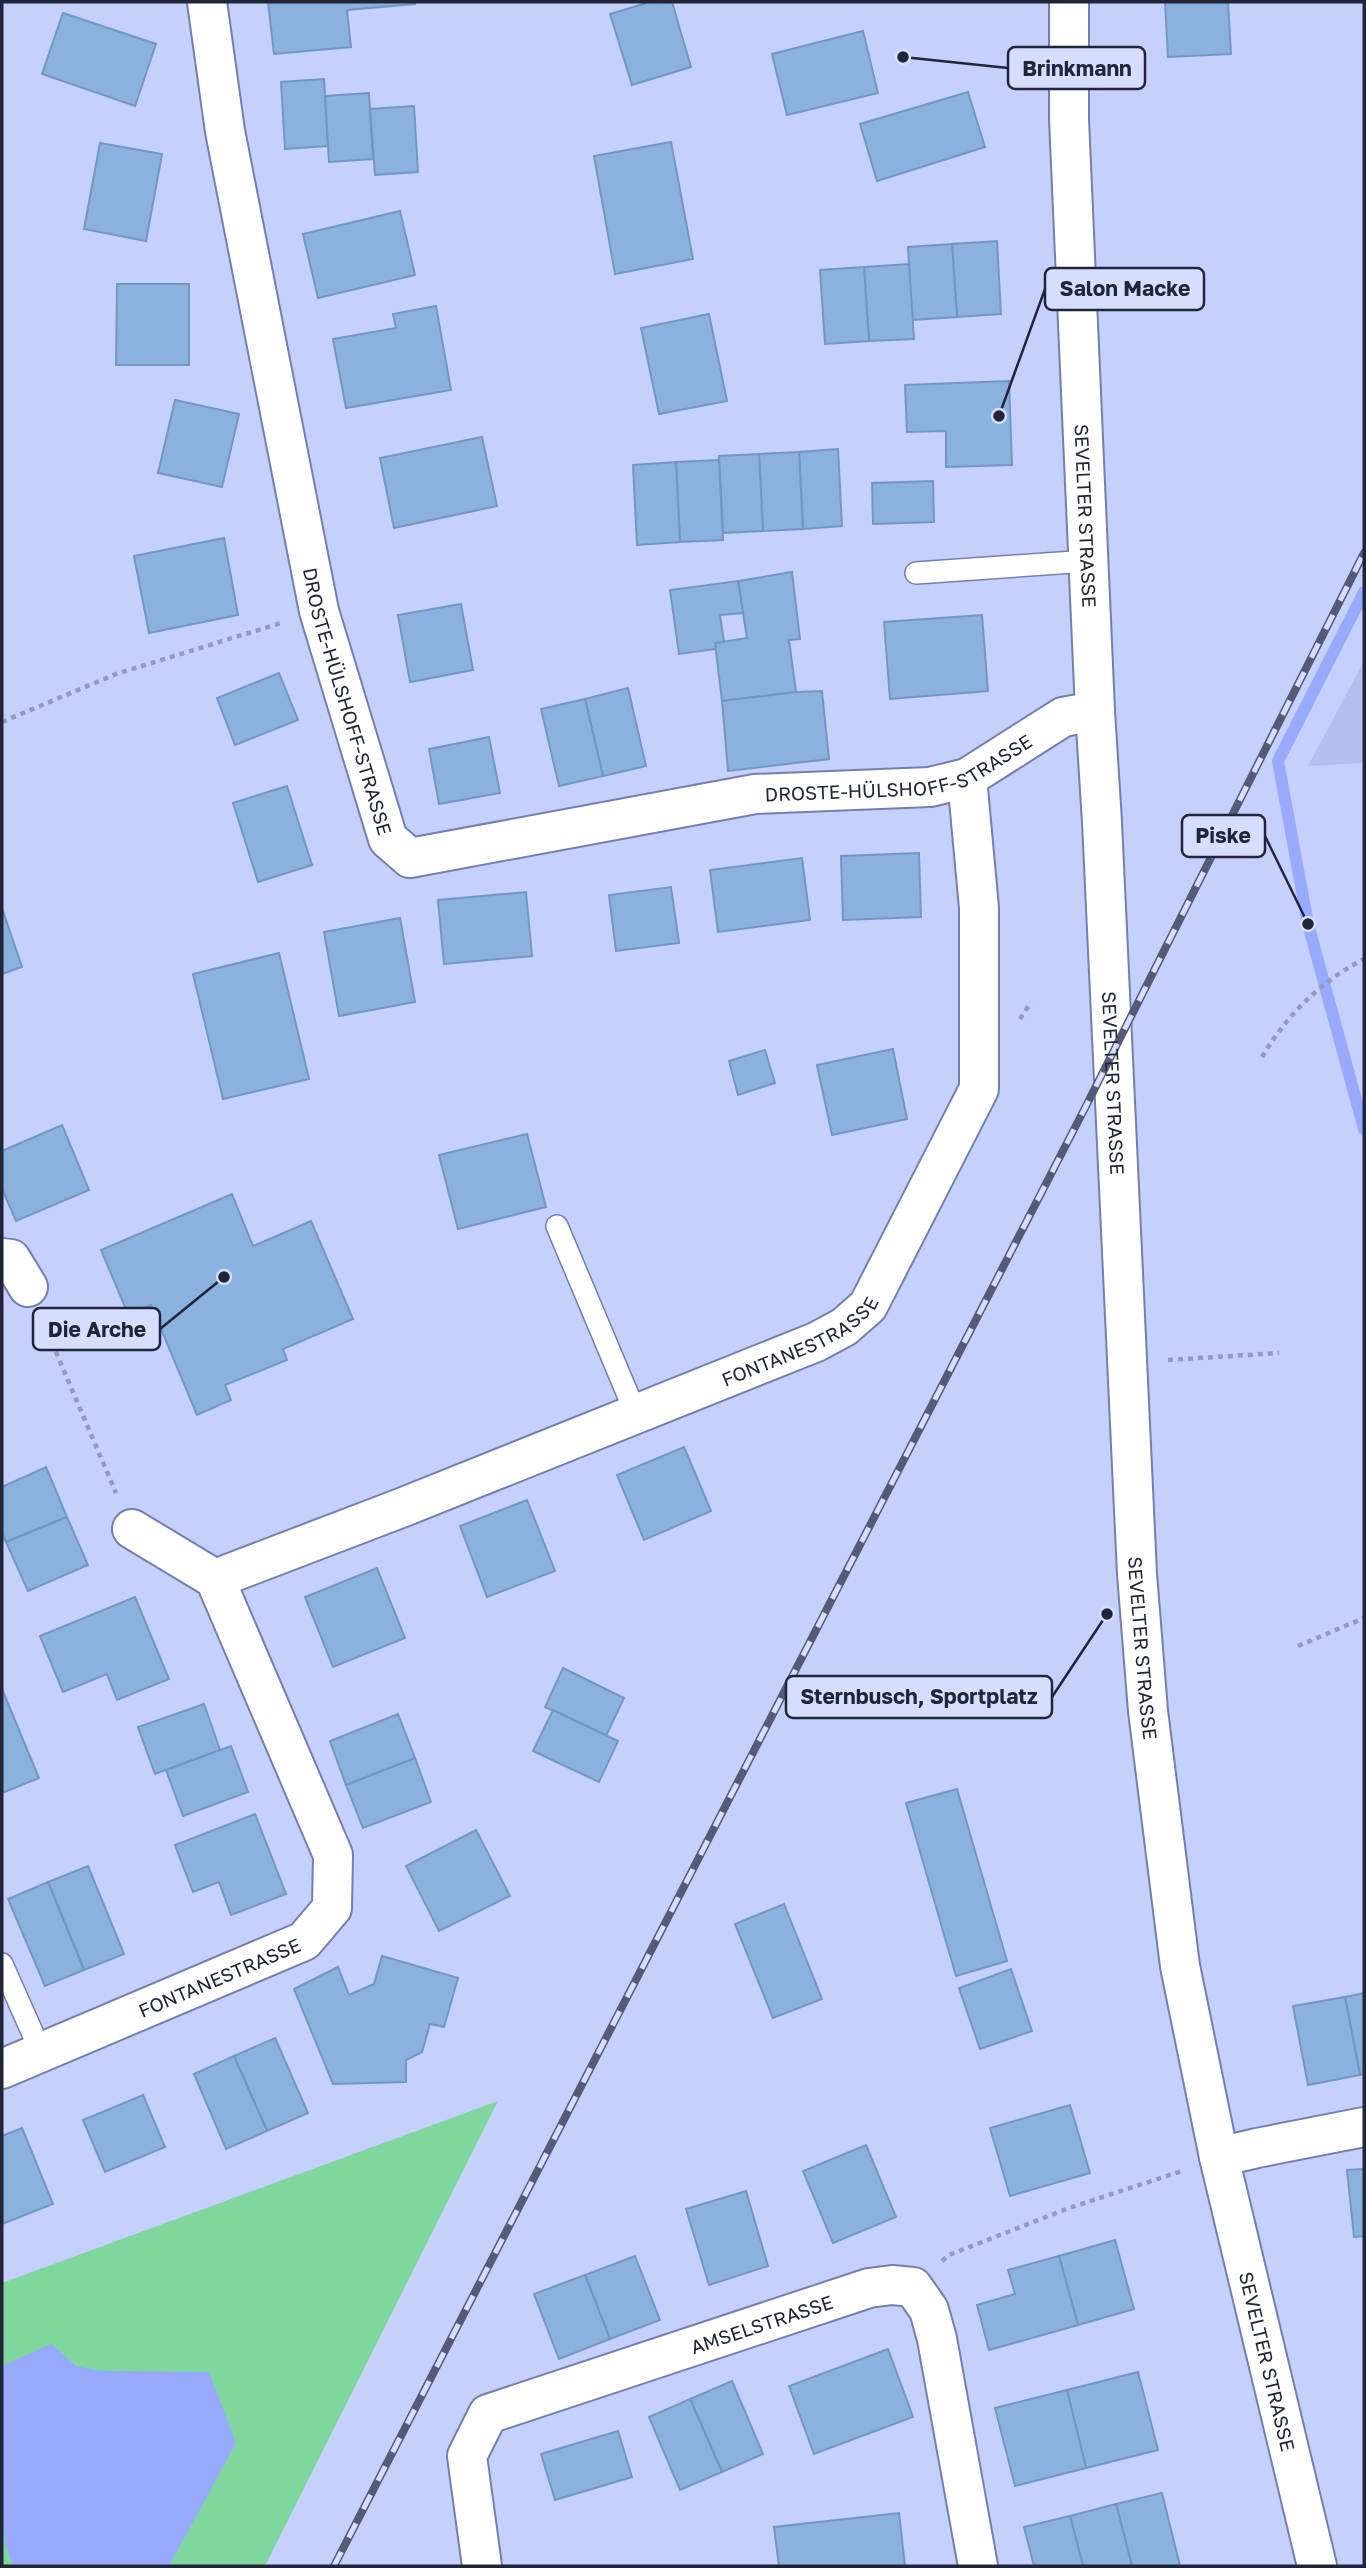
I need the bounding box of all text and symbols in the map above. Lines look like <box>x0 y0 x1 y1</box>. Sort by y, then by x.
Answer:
callout: Brinkmann <box>1008 47 1145 89</box>
text: Brinkmann <box>1022 55 1132 81</box>
callout: Salon Macke <box>1045 268 1204 310</box>
text: Salon Macke <box>1060 275 1190 301</box>
street label: SEVELTER STRASSE <box>1071 423 1102 608</box>
street label: DROSTE-HÜLSHOFF-STRASSE <box>299 566 398 838</box>
street label: DROSTE-HÜLSHOFF-STRASSE <box>764 729 1036 805</box>
callout: Piske <box>1182 815 1265 857</box>
text: Piske <box>1195 822 1251 848</box>
street label: SEVELTER STRASSE <box>1098 991 1130 1175</box>
street label: FONTANESTRASSE <box>718 1293 882 1390</box>
callout: Die Arche <box>33 1308 160 1350</box>
text: Die Arche <box>48 1316 146 1342</box>
street label: SEVELTER STRASSE <box>1125 1556 1163 1741</box>
callout: Sternbusch, Sportplatz <box>786 1676 1052 1718</box>
text: Sternbusch, Sportplatz <box>800 1683 1038 1709</box>
street label: FONTANESTRASSE <box>135 1932 304 2021</box>
street label: SEVELTER STRASSE <box>1235 2269 1301 2453</box>
street label: AMSELSTRASSE <box>687 2289 836 2358</box>

